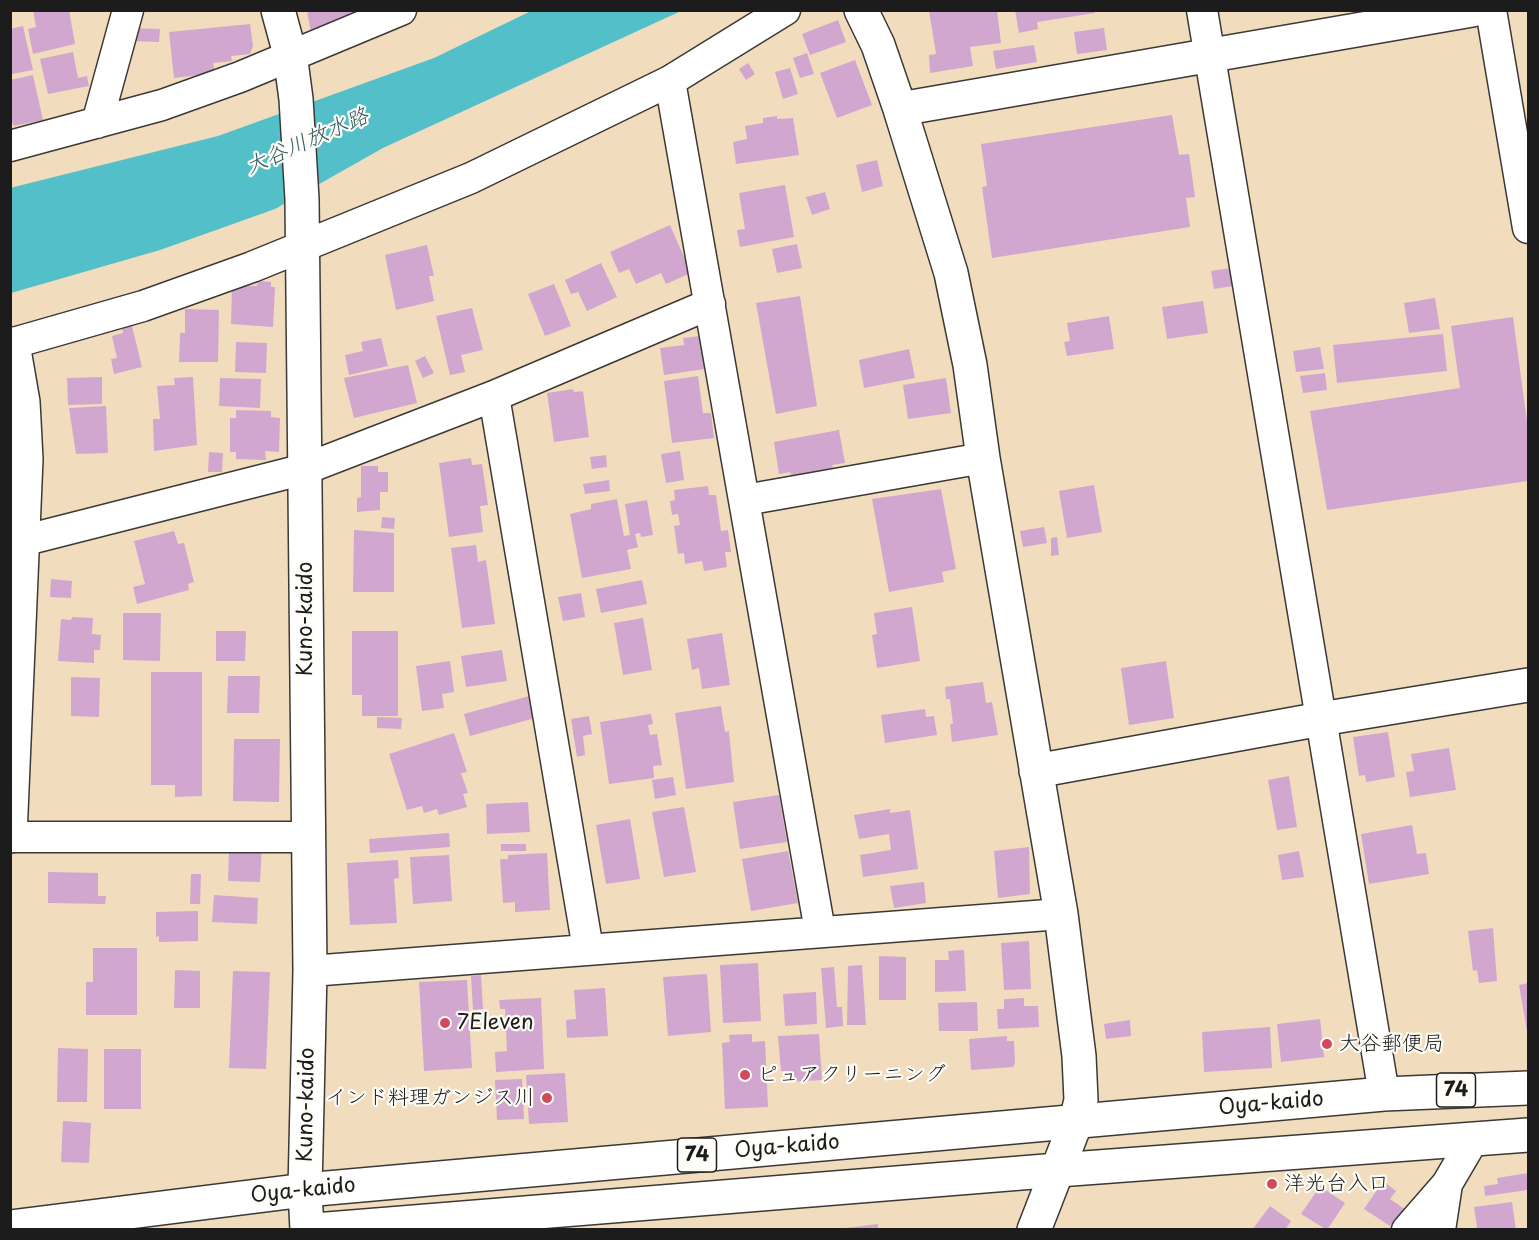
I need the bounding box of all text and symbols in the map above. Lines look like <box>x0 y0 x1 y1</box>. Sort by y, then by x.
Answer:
water label: 大谷川放水路 <box>241 103 373 181</box>
street label: Kuno-kaido <box>293 562 319 676</box>
place label: 7Eleven <box>457 1010 534 1036</box>
marker: 7Eleven <box>438 1016 452 1030</box>
place label: 大谷郵便局 <box>1339 1031 1444 1057</box>
marker: 大谷郵便局 <box>1320 1037 1334 1051</box>
street label: Kuno-kaido <box>293 1047 321 1163</box>
place label: ピュアクリーニング <box>757 1062 946 1088</box>
marker: ピュアクリーニング <box>738 1068 752 1082</box>
road number: 74 <box>1436 1073 1476 1107</box>
place label: インド料理ガンジス川 <box>325 1085 535 1111</box>
street label: Oya-kaido <box>1217 1087 1325 1121</box>
marker: インド料理ガンジス川 <box>540 1091 554 1105</box>
street label: Oya-kaido <box>733 1130 841 1164</box>
road number: 74 <box>678 1138 716 1172</box>
place label: 洋光台入口 <box>1284 1171 1389 1197</box>
street label: Oya-kaido <box>249 1173 357 1209</box>
marker: 洋光台入口 <box>1265 1177 1279 1191</box>

